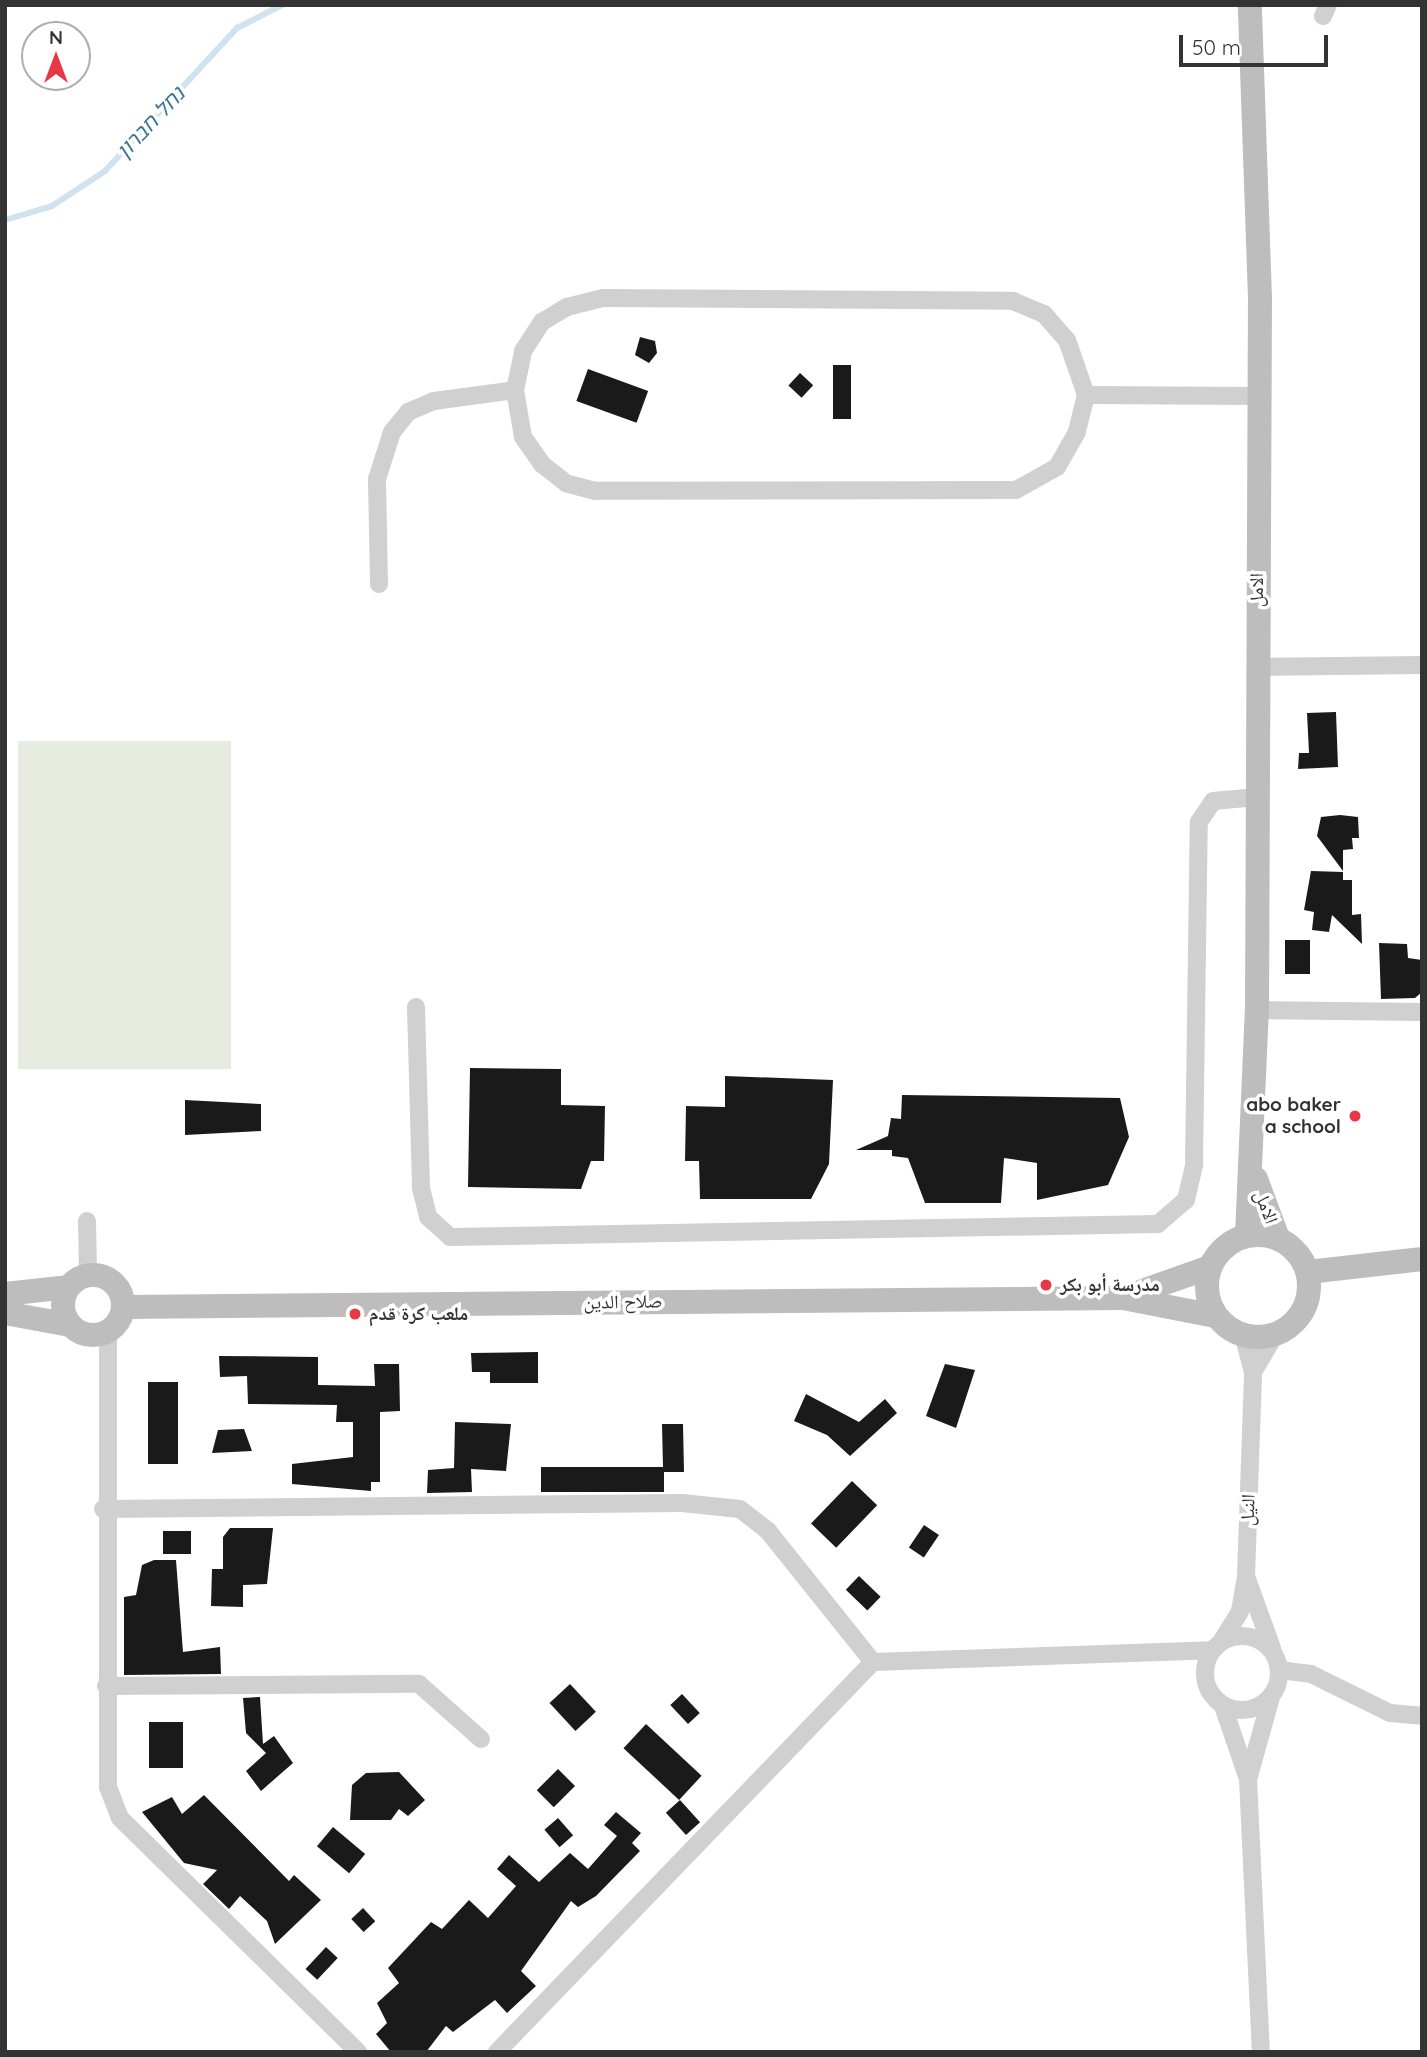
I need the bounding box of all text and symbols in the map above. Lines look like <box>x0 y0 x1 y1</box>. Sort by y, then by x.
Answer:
north arrow <box>21 21 91 91</box>
scale bar <box>1182 21 1331 65</box>
text: N <box>49 25 63 49</box>
text: 50 m <box>1192 34 1241 60</box>
water label: נחל חברון <box>111 81 189 163</box>
street label: الامل <box>1246 573 1268 607</box>
place label: abo baker a school <box>1246 1094 1341 1138</box>
marker: abo baker a school <box>1347 1108 1363 1124</box>
street label: الامل <box>1249 1187 1283 1227</box>
place label: مدرسة أبو بكر <box>1060 1274 1160 1296</box>
marker: مدرسة أبو بكر <box>1038 1277 1054 1293</box>
street label: صلاح الدين <box>583 1290 663 1314</box>
place label: ملعب كرة قدم <box>369 1303 468 1325</box>
marker: ملعب كرة قدم <box>347 1306 363 1322</box>
street label: النيل <box>1236 1494 1260 1526</box>

